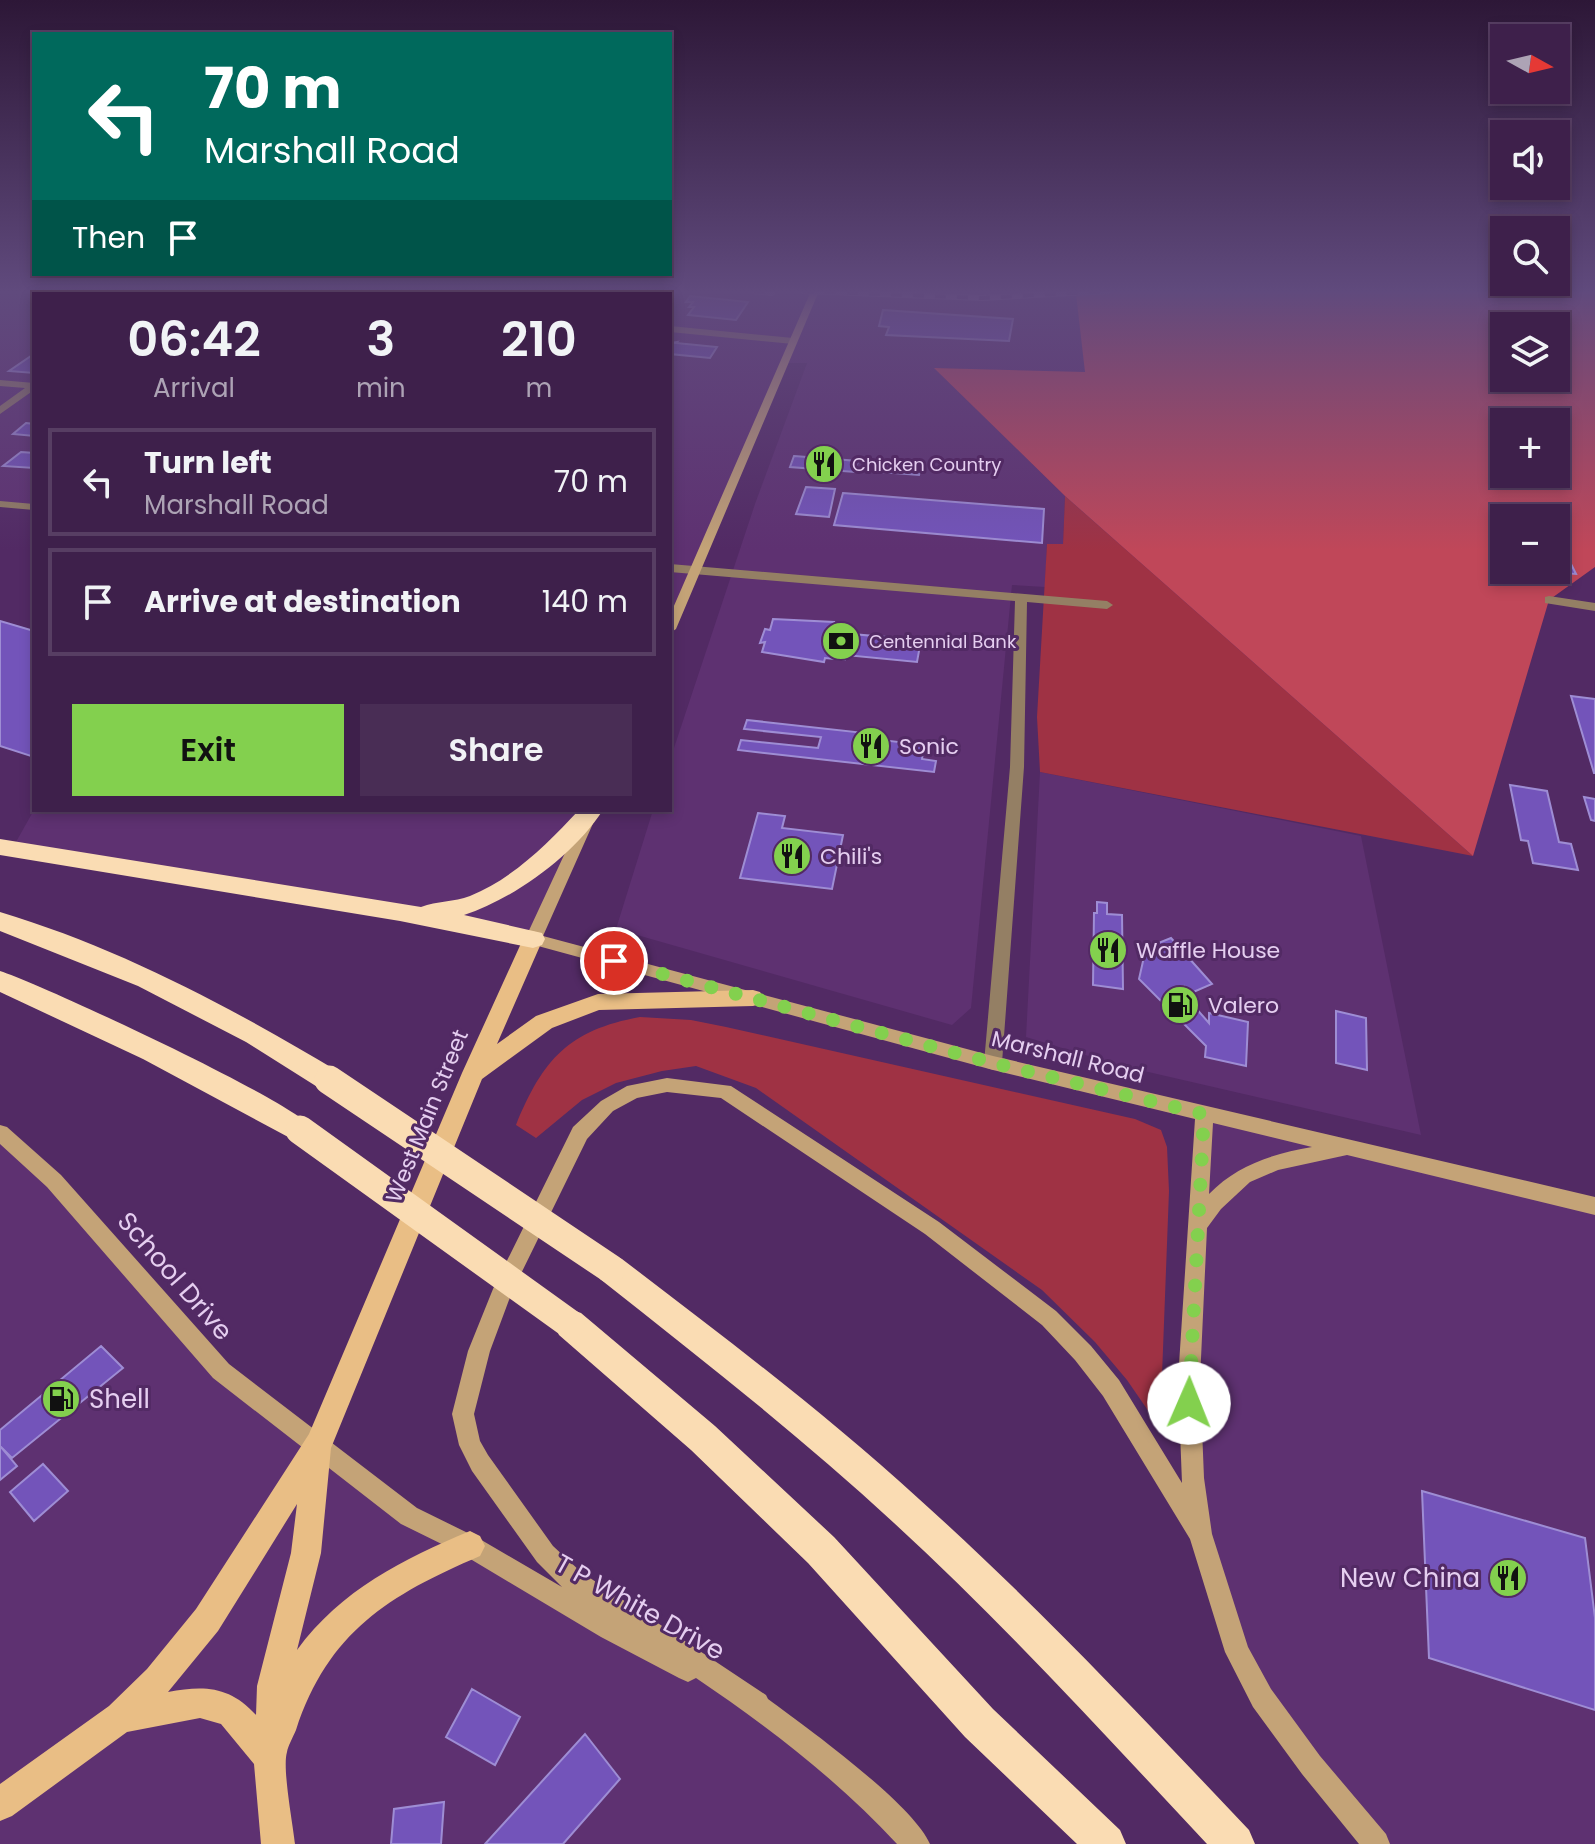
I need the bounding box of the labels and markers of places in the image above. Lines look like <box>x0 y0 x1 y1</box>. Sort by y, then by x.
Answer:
restaurant icon: Chicken Country <box>803 443 845 485</box>
place label: Chicken Country <box>852 452 1001 477</box>
bank icon: Centennial Bank <box>820 620 862 662</box>
place label: Centennial Bank <box>869 629 1017 654</box>
restaurant icon: Sonic <box>850 725 892 767</box>
place label: Sonic <box>899 731 959 762</box>
restaurant icon: Chili's <box>771 835 813 877</box>
place label: Chili's <box>820 841 882 872</box>
pin <box>580 927 648 995</box>
restaurant icon: Waffle House <box>1087 929 1129 971</box>
place label: Waffle House <box>1136 935 1280 966</box>
fuel station icon: Valero <box>1159 984 1201 1026</box>
place label: Valero <box>1208 990 1279 1021</box>
fuel station icon: Shell <box>40 1378 82 1420</box>
place label: Shell <box>89 1381 150 1417</box>
restaurant icon: New China <box>1487 1557 1529 1599</box>
place label: New China <box>1340 1560 1480 1596</box>

